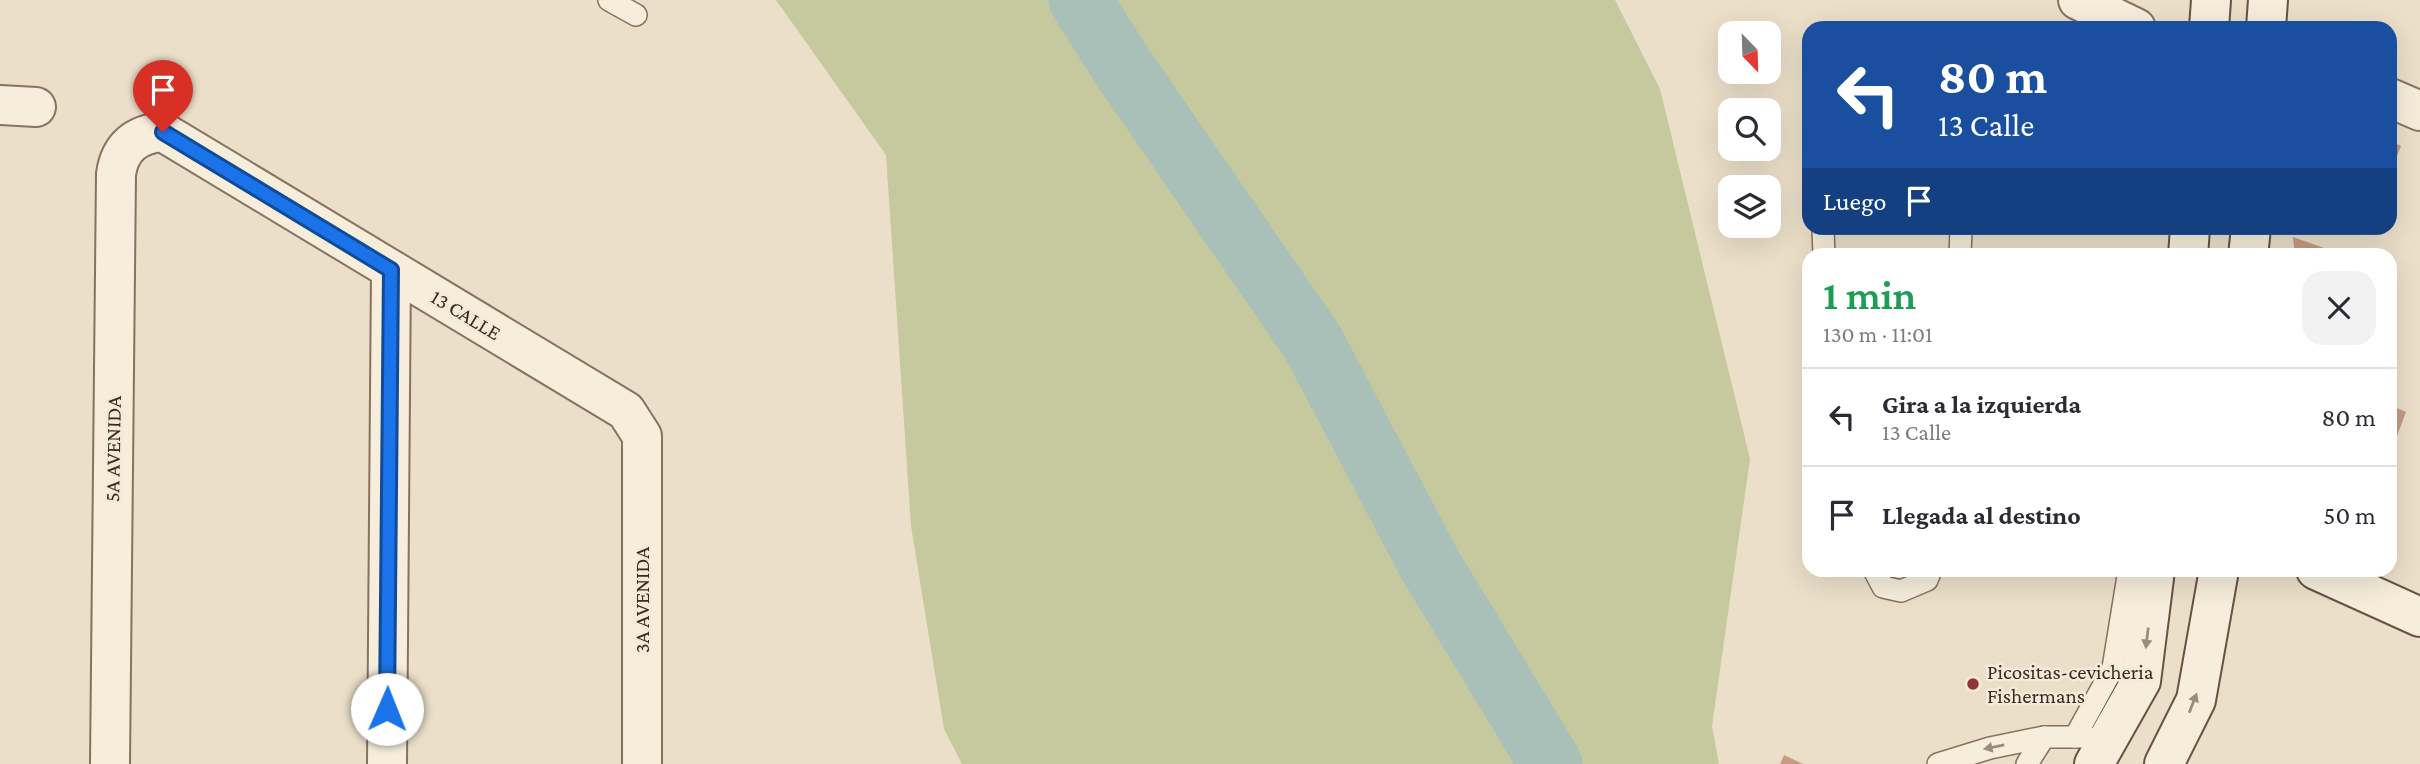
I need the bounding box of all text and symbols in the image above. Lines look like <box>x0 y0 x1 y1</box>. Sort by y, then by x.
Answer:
north arrow <box>1718 21 1782 84</box>
map controls <box>1718 21 1781 238</box>
icon: left <box>1823 49 1914 140</box>
text: 80 m <box>1938 49 2047 104</box>
pin <box>133 60 193 132</box>
icon: arrive <box>144 71 182 109</box>
button: search <box>1718 98 1781 161</box>
text: 13 Calle <box>1938 107 2034 143</box>
button: layers <box>1718 175 1781 238</box>
icon: arrive <box>1900 182 1938 220</box>
text: Luego <box>1823 187 1886 216</box>
text: 1 min <box>1823 271 1916 318</box>
button: close <box>2302 271 2376 345</box>
street label: 13 CALLE <box>427 285 505 345</box>
text: 130 m · 11:01 <box>1823 321 1933 347</box>
text: Gira a la izquierda <box>1882 390 2081 419</box>
street label: 5A AVENIDA <box>100 396 126 502</box>
icon: left <box>1823 398 1861 436</box>
text: 80 m <box>2322 403 2376 432</box>
text: 13 Calle <box>1882 419 1951 445</box>
icon: arrive <box>1823 496 1861 534</box>
text: Llegada al destino <box>1882 501 2081 530</box>
text: 50 m <box>2323 501 2376 530</box>
street label: 3A AVENIDA <box>630 547 654 653</box>
one-way arrow <box>2141 627 2152 649</box>
place label: Picositas-cevicheria Fishermans <box>1987 660 2154 708</box>
position arrow <box>350 672 424 746</box>
marker: Picositas-cevicheria Fishermans <box>1965 676 1981 692</box>
one-way arrow <box>2188 692 2199 713</box>
one-way arrow <box>1983 742 2005 753</box>

